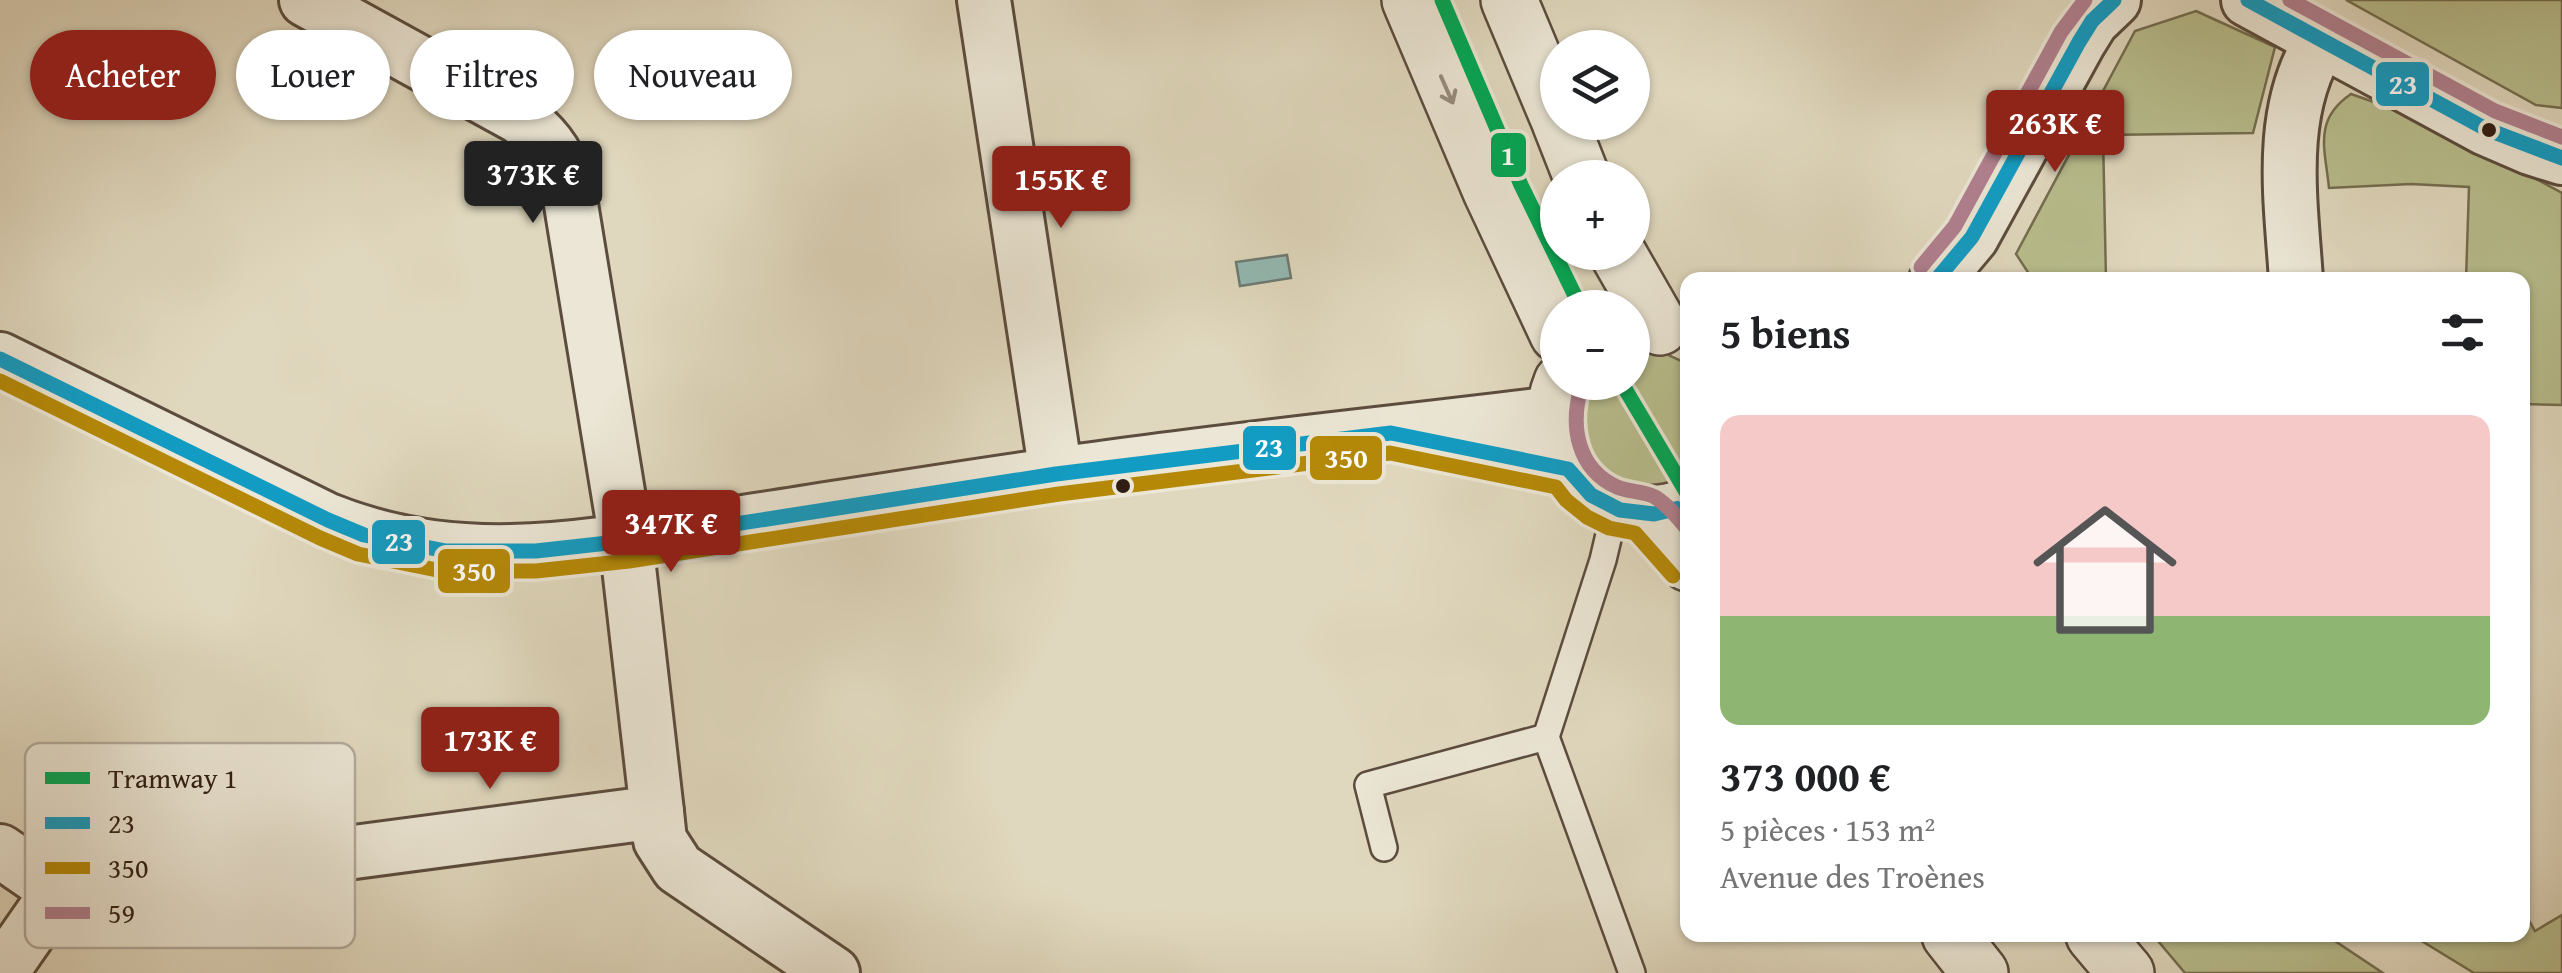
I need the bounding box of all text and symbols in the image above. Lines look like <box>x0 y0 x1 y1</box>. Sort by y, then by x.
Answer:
chip: Acheter <box>30 30 216 120</box>
chip: Louer <box>236 30 390 120</box>
chip: Filtres <box>410 30 574 120</box>
chip: Nouveau <box>594 30 792 120</box>
map controls <box>1540 30 1650 400</box>
button: layers <box>1540 30 1650 140</box>
line badge: 23 <box>2374 60 2431 108</box>
text: 23 <box>2388 63 2418 104</box>
one-way arrow <box>1439 74 1457 105</box>
pin: 263K € <box>1974 90 2136 175</box>
text: 263K € <box>2008 99 2102 146</box>
unlabelled marker <box>2479 120 2499 140</box>
line badge: 1 <box>1489 131 1528 179</box>
text: 1 <box>1501 134 1515 175</box>
pin: 373K € <box>452 141 614 226</box>
pin: 155K € <box>980 146 1142 231</box>
text: 373K € <box>486 150 580 197</box>
text: 155K € <box>1014 155 1108 202</box>
button: + <box>1540 160 1650 270</box>
button: − <box>1540 290 1650 400</box>
text: 5 biens <box>1720 302 1851 363</box>
icon: filters <box>2435 305 2490 360</box>
line badge: 23 <box>1241 424 1298 472</box>
text: 23 <box>1254 426 1284 467</box>
line badge: 350 <box>1308 434 1384 482</box>
text: 350 <box>1324 437 1368 478</box>
unlabelled marker <box>1113 476 1133 496</box>
icon: home <box>2015 480 2195 660</box>
pin: 347K € <box>590 490 752 575</box>
text: 347K € <box>624 499 718 546</box>
line badge: 23 <box>370 518 427 566</box>
text: 23 <box>384 520 414 561</box>
line badge: 350 <box>436 547 512 595</box>
text: 350 <box>452 550 496 591</box>
pin: 173K € <box>409 707 571 792</box>
text: 173K € <box>443 716 537 763</box>
legend <box>25 743 355 948</box>
text: 373 000 € <box>1720 745 1891 806</box>
text: Tramway 1 <box>108 757 237 798</box>
text: 23 <box>108 802 135 843</box>
text: 5 pièces · 153 m² <box>1720 806 1935 853</box>
text: 350 <box>108 847 148 888</box>
text: Avenue des Troènes <box>1720 853 1985 900</box>
text: 59 <box>108 892 135 933</box>

